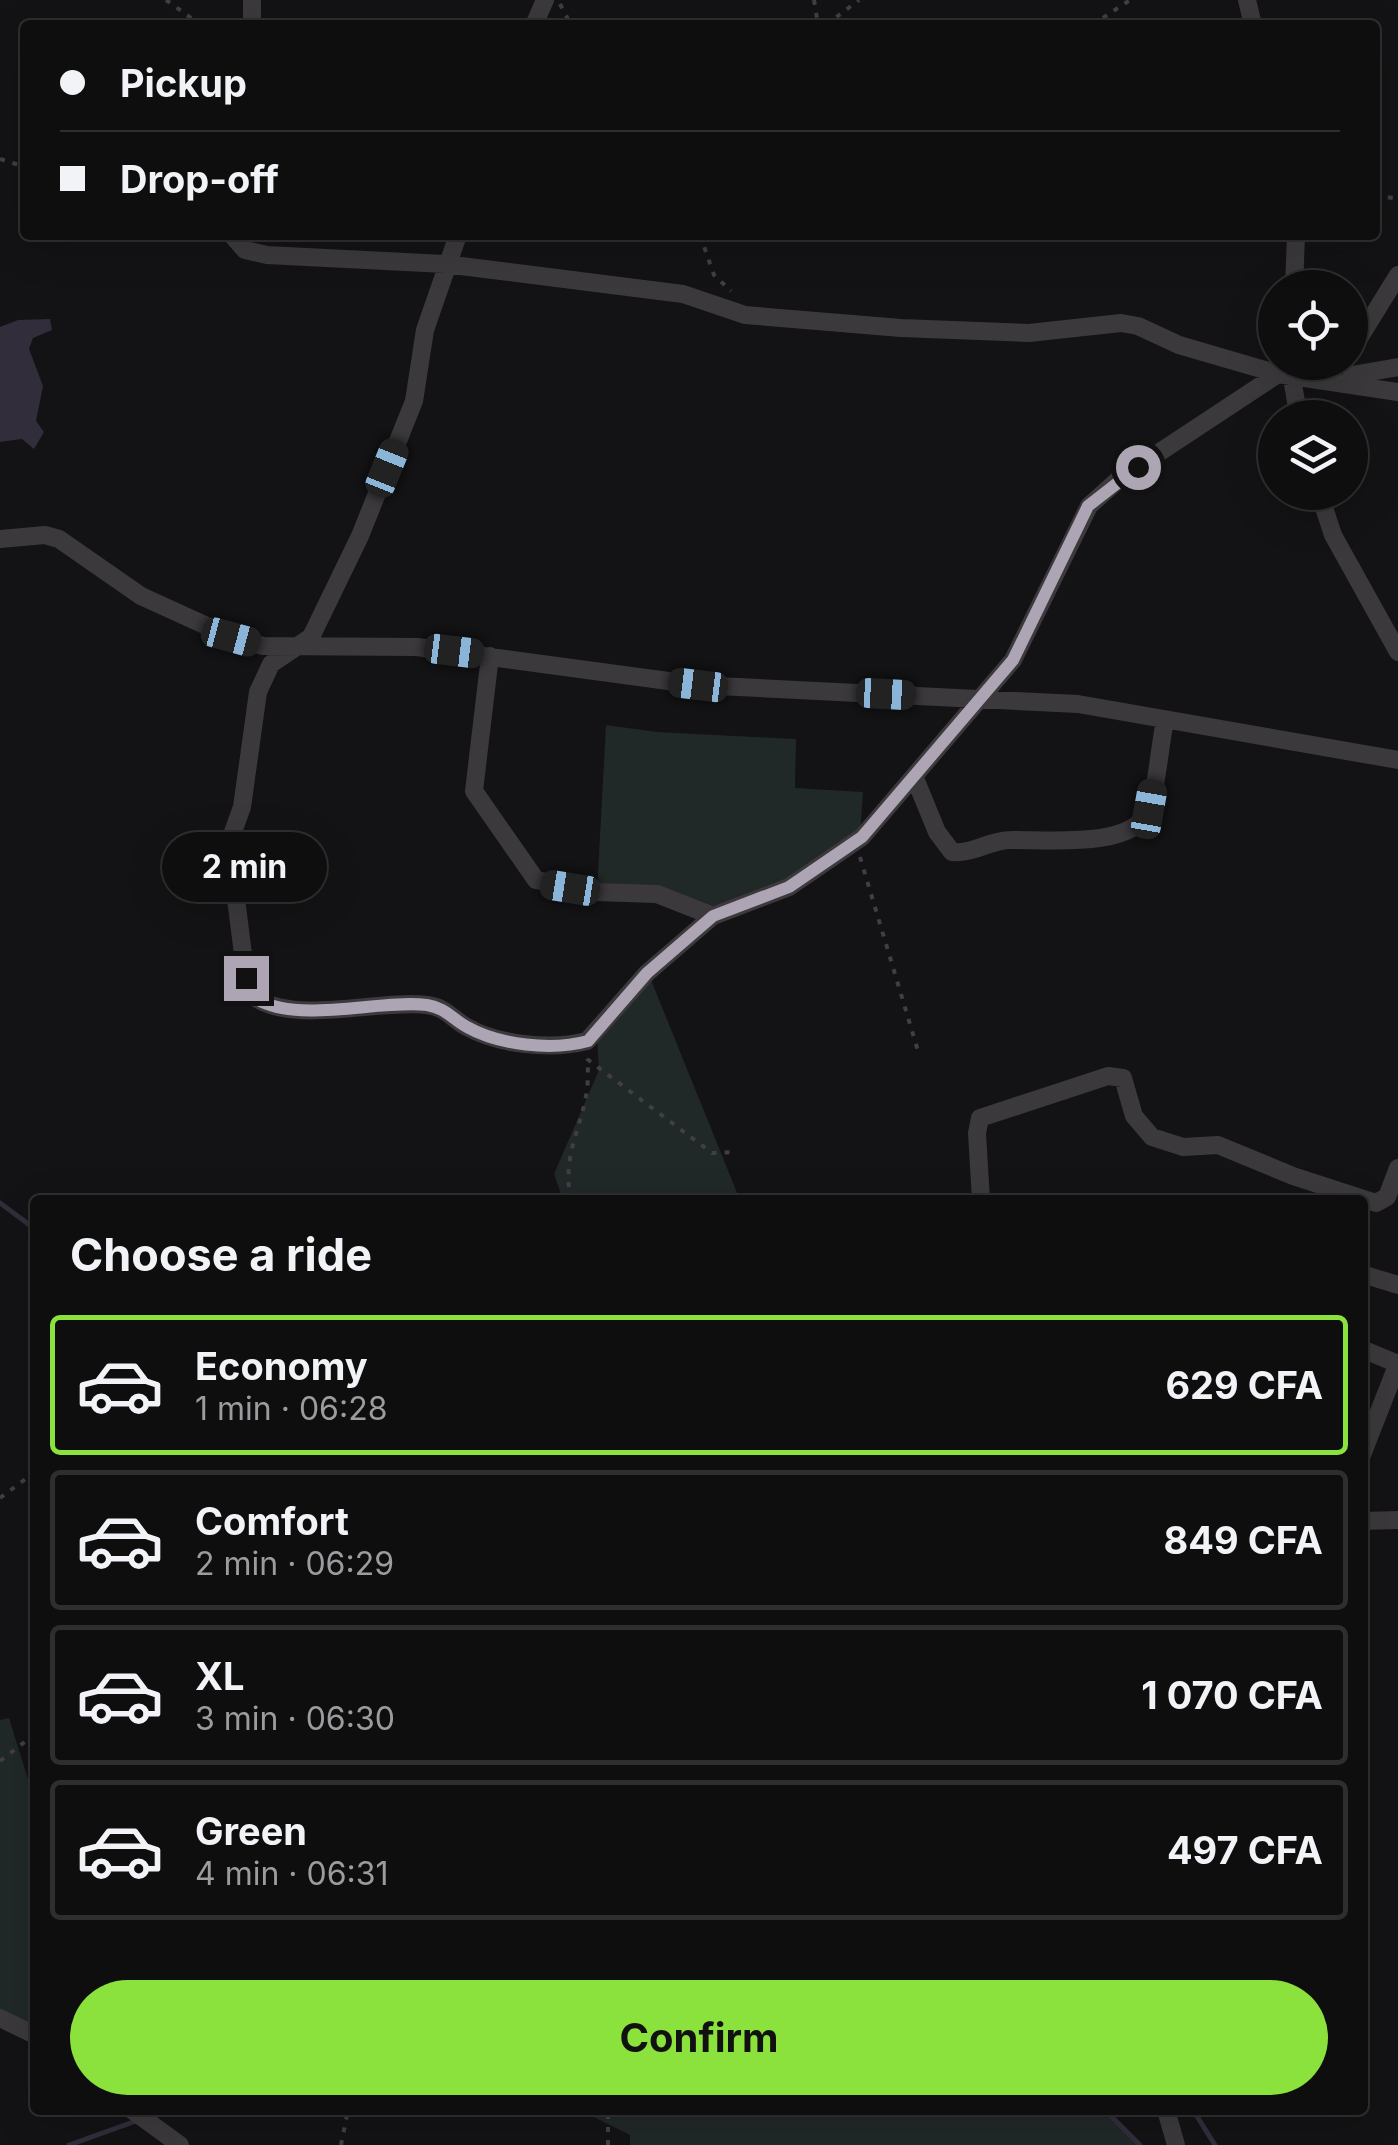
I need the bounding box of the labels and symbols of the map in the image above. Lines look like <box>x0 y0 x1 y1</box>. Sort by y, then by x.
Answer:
car <box>362 435 412 501</box>
route start <box>1116 445 1161 490</box>
car <box>198 615 264 659</box>
car <box>422 632 486 670</box>
car <box>666 666 730 704</box>
car <box>855 677 917 711</box>
car <box>1129 777 1169 841</box>
callout: 2 min <box>164 833 328 903</box>
car <box>538 868 602 908</box>
route end <box>224 956 269 1001</box>

